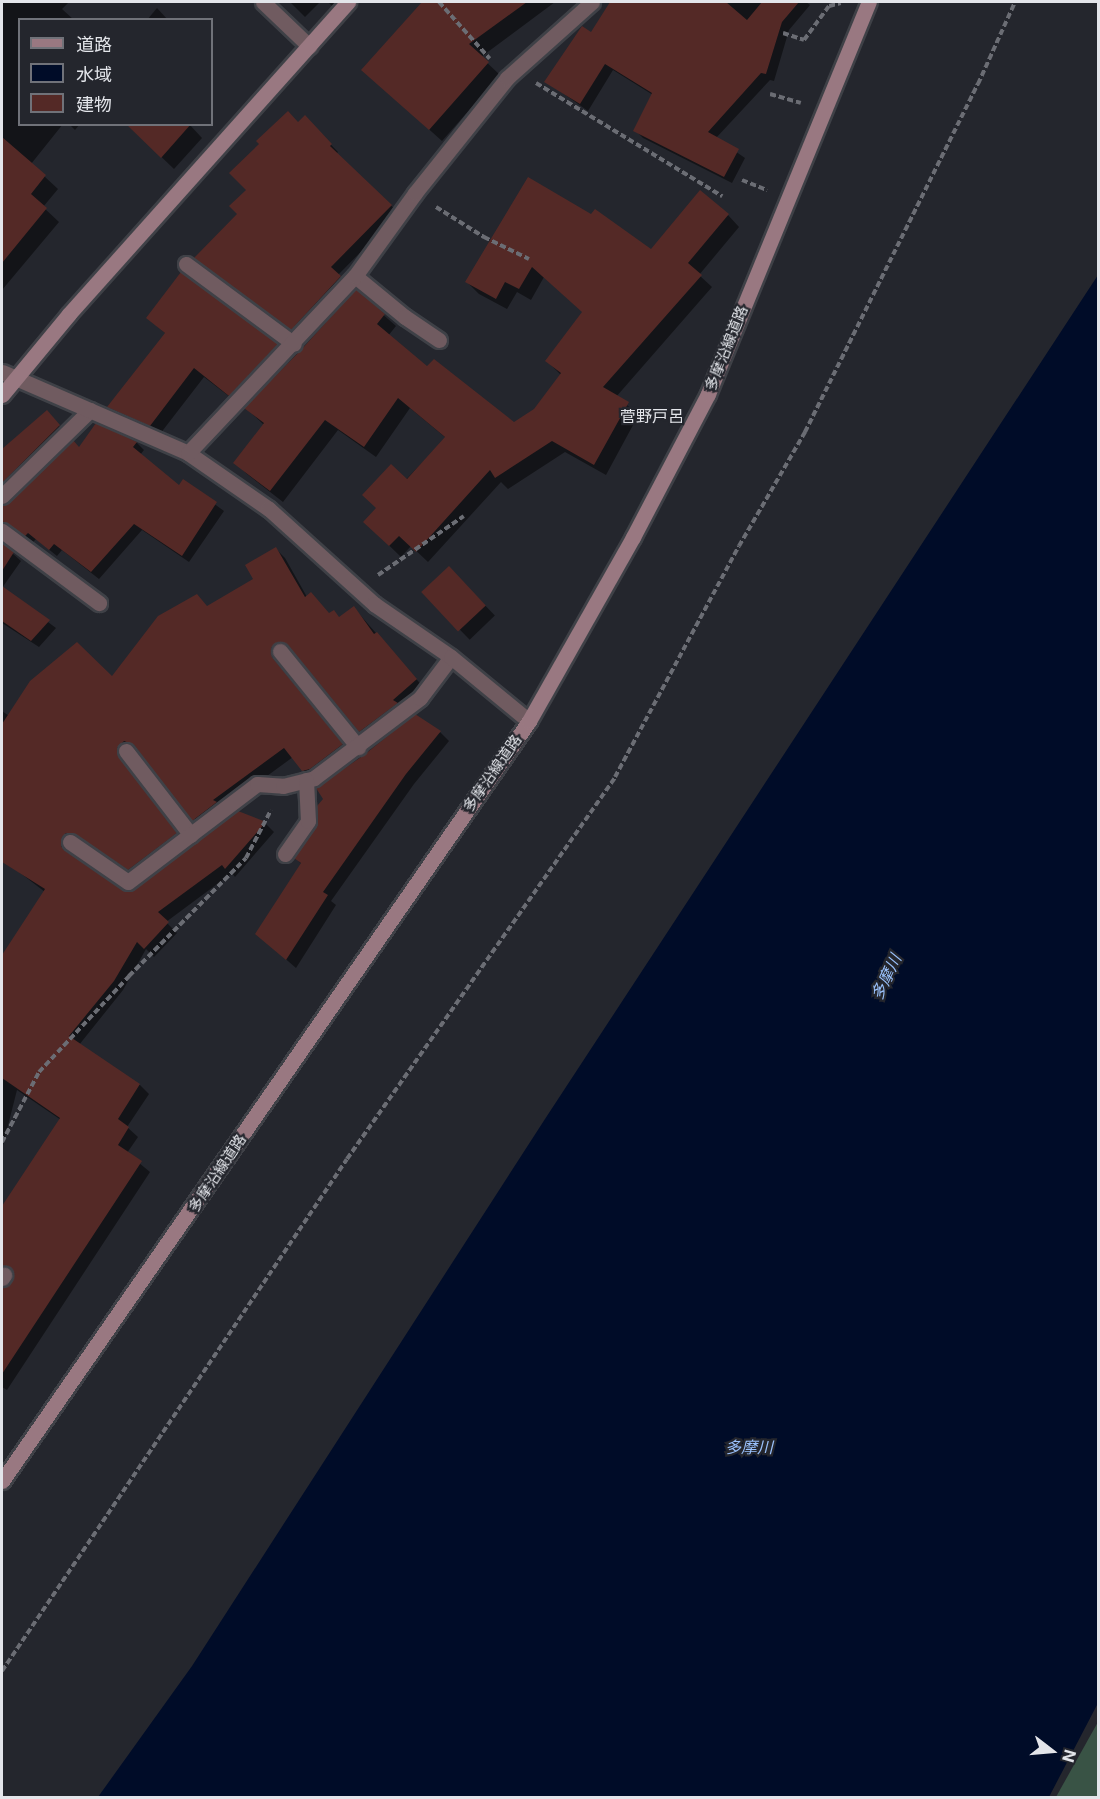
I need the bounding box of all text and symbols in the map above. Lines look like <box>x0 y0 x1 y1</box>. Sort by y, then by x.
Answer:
legend <box>18 18 213 126</box>
text: 道路 <box>76 34 112 55</box>
text: 水域 <box>76 64 112 85</box>
text: 建物 <box>76 94 112 115</box>
street label: 多摩沿線道路 <box>701 303 751 393</box>
district label: 菅野戸呂 <box>620 406 684 426</box>
street label: 多摩沿線道路 <box>459 731 525 815</box>
water label: 多摩川 <box>867 951 905 1003</box>
street label: 多摩沿線道路 <box>184 1131 250 1215</box>
water label: 多摩川 <box>725 1437 773 1457</box>
north arrow <box>1022 1721 1082 1781</box>
text: N <box>1058 1747 1081 1765</box>

